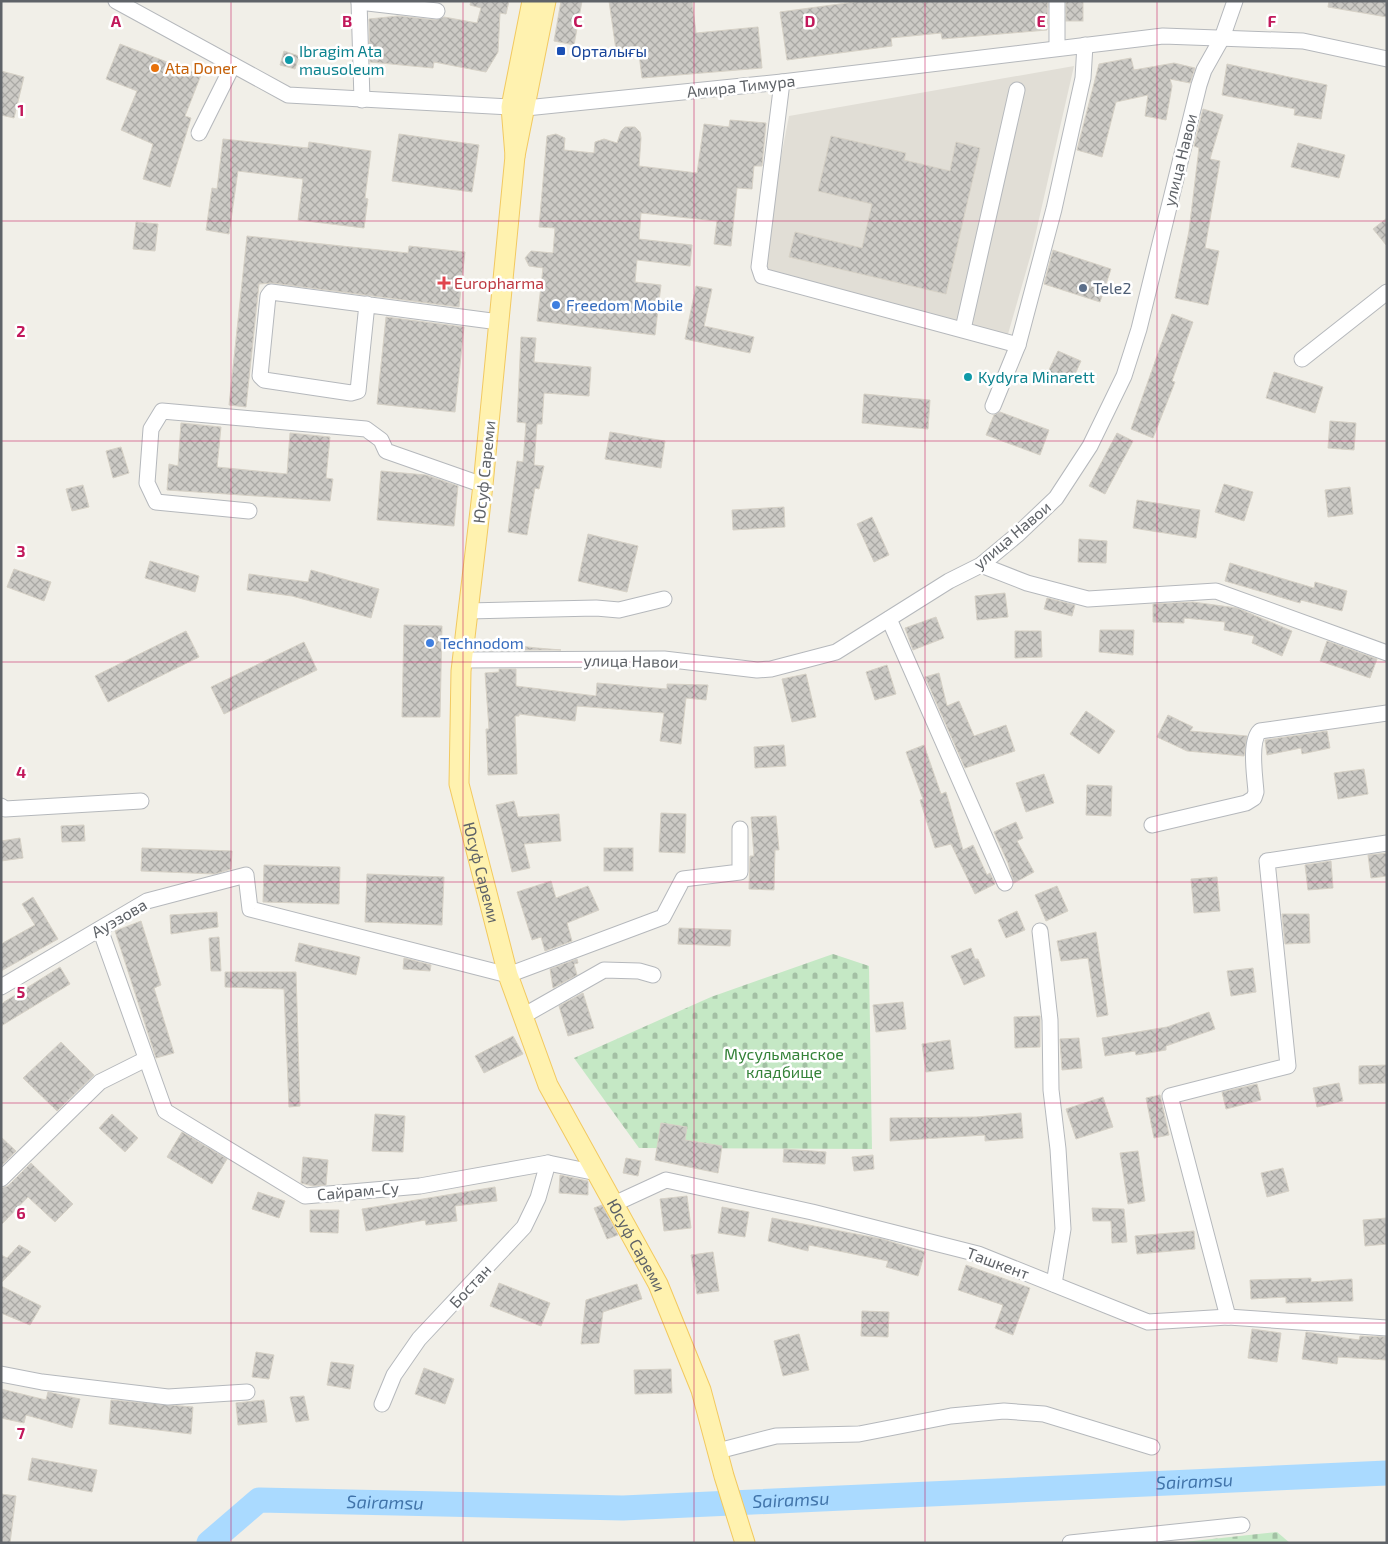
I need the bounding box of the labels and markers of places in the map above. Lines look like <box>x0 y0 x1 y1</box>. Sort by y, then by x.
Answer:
place label: Ibragim Ata mausoleum <box>299 41 385 78</box>
place label: Орталығы <box>571 41 647 60</box>
marker: Орталығы <box>555 45 567 57</box>
marker: Ibragim Ata mausoleum <box>283 54 295 66</box>
place label: Ata Doner <box>165 58 238 77</box>
marker: Ata Doner <box>149 62 161 74</box>
place label: Europharma <box>454 273 544 292</box>
marker: Europharma <box>438 277 450 289</box>
place label: Tele2 <box>1093 278 1131 297</box>
marker: Tele2 <box>1077 282 1089 294</box>
place label: Freedom Mobile <box>566 295 683 314</box>
marker: Freedom Mobile <box>550 299 562 311</box>
place label: Kydyra Minarett <box>978 367 1095 386</box>
marker: Kydyra Minarett <box>962 371 974 383</box>
place label: Technodom <box>440 633 524 652</box>
marker: Technodom <box>424 637 436 649</box>

